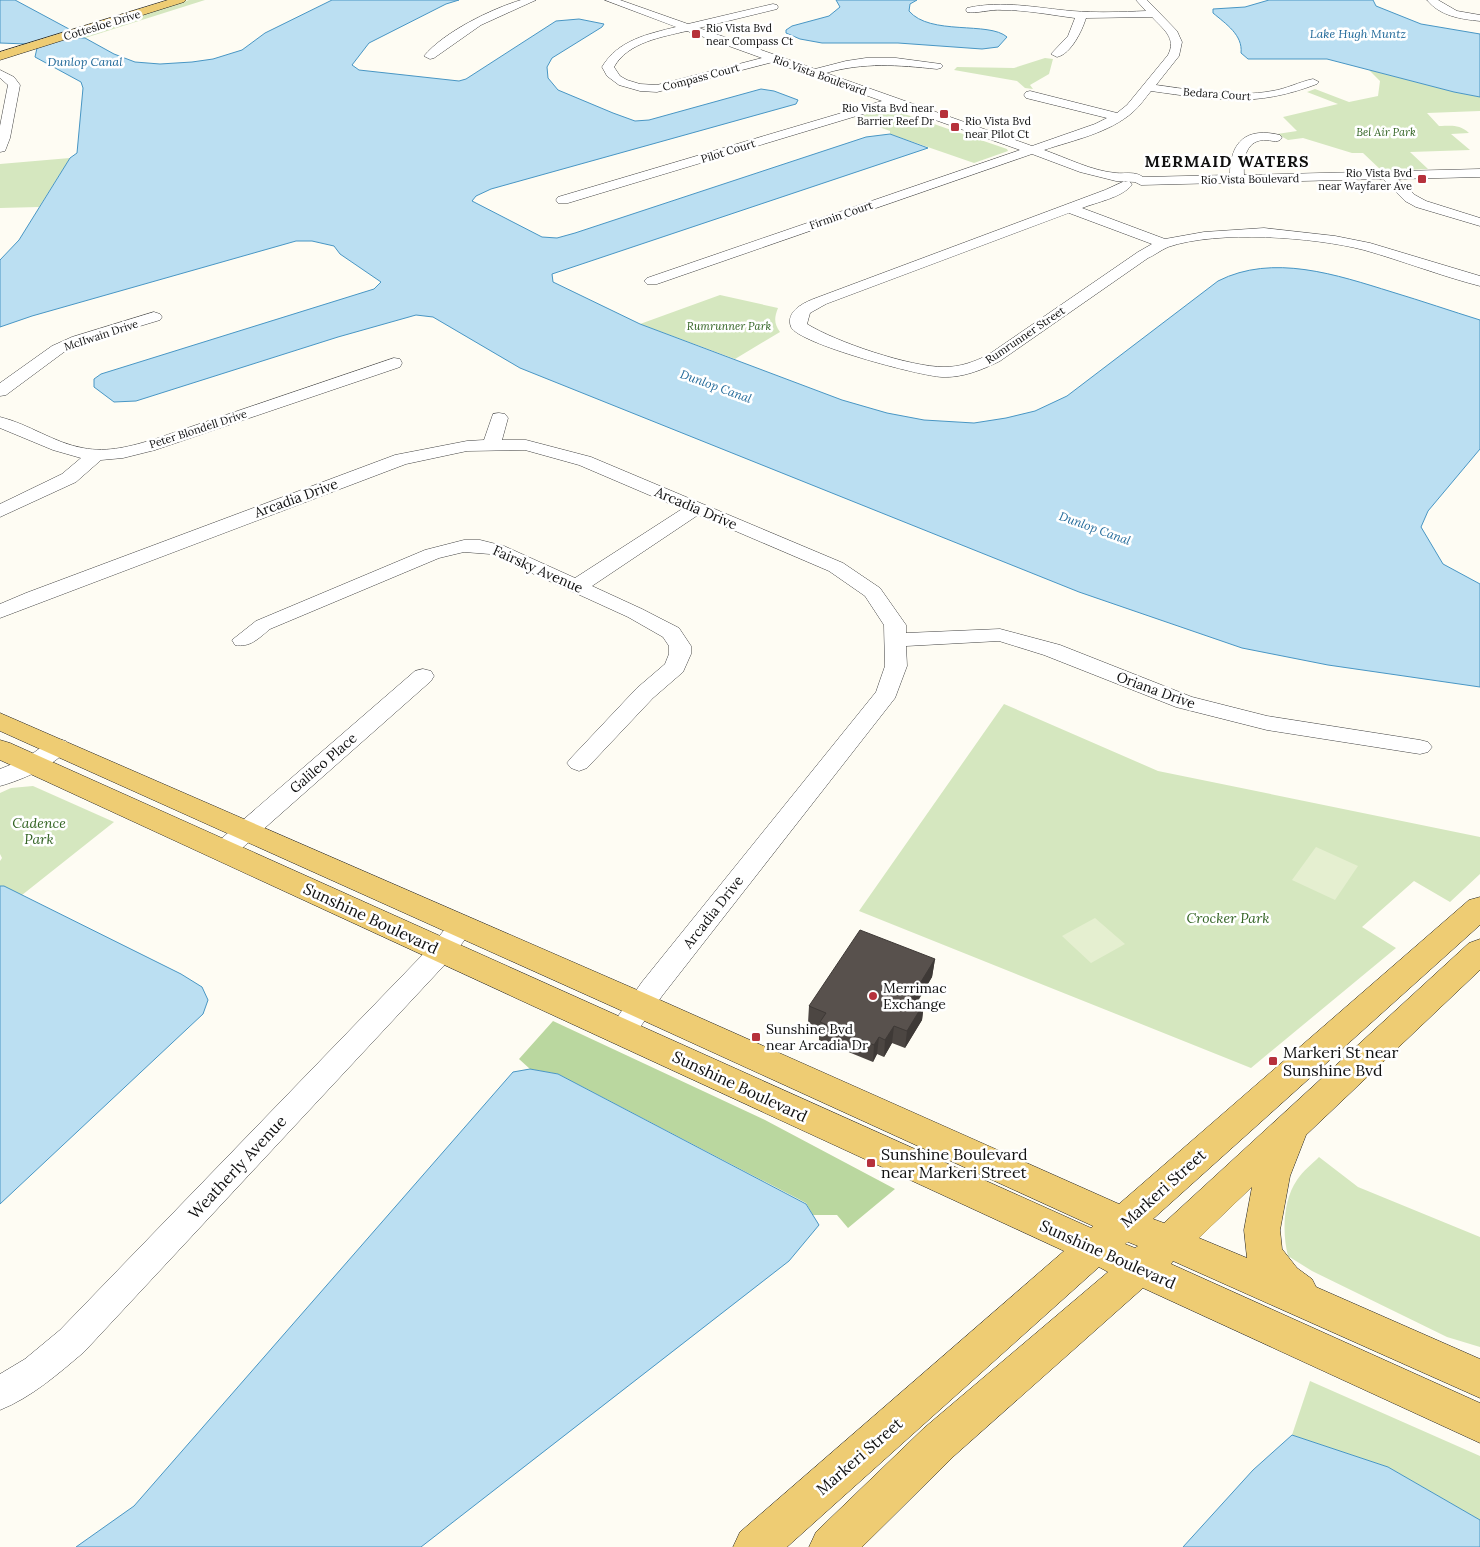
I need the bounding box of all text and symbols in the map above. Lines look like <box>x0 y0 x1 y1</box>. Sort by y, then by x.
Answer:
street label: Cottesloe Drive <box>62 7 142 43</box>
place label: Rio Vista Bvd near Compass Ct <box>706 21 794 48</box>
water label: Lake Hugh Muntz <box>1310 26 1407 41</box>
marker: Rio Vista Bvd near Compass Ct <box>690 28 702 40</box>
street label: Rio Vista Boulevard <box>771 52 869 99</box>
water label: Dunlop Canal <box>47 54 123 69</box>
street label: Compass Court <box>661 60 742 94</box>
street label: Bedara Court <box>1183 85 1252 103</box>
place label: Rio Vista Bvd near Barrier Reef Dr <box>842 101 934 128</box>
marker: Rio Vista Bvd near Barrier Reef Dr <box>938 108 950 120</box>
place label: Rio Vista Bvd near Pilot Ct <box>965 114 1032 141</box>
marker: Rio Vista Bvd near Pilot Ct <box>949 121 961 133</box>
park label: Bel Air Park <box>1356 125 1416 139</box>
street label: Pilot Court <box>699 136 758 166</box>
district label: MERMAID WATERS <box>1144 151 1310 171</box>
place label: Rio Vista Bvd near Wayfarer Ave <box>1318 166 1412 193</box>
street label: Rio Vista Boulevard <box>1201 171 1300 187</box>
marker: Rio Vista Bvd near Wayfarer Ave <box>1416 173 1428 185</box>
street label: Firmin Court <box>807 197 875 232</box>
street label: Rumrunner Street <box>983 303 1068 367</box>
street label: McIIwain Drive <box>62 316 140 354</box>
park label: Rumrunner Park <box>687 319 771 333</box>
water label: Dunlop Canal <box>678 366 754 406</box>
street label: Peter Blondell Drive <box>147 407 249 451</box>
street label: Arcadia Drive <box>251 474 341 522</box>
street label: Arcadia Drive <box>651 482 740 534</box>
water label: Dunlop Canal <box>1057 508 1133 548</box>
street label: Fairsky Avenue <box>490 541 586 597</box>
street label: Oriana Drive <box>1114 667 1198 713</box>
street label: Galileo Place <box>286 729 361 797</box>
park label: Cadence Park <box>12 814 66 848</box>
street label: Arcadia Drive <box>678 872 747 953</box>
street label: Sunshine Boulevard <box>300 878 442 958</box>
park label: Crocker Park <box>1186 909 1270 927</box>
place label: Merrimac Exchange <box>883 979 947 1013</box>
marker: Merrimac Exchange <box>867 990 879 1002</box>
place label: Sunshine Bvd near Arcadia Dr <box>766 1020 868 1054</box>
marker: Sunshine Bvd near Arcadia Dr <box>750 1031 762 1043</box>
place label: Markeri St near Sunshine Bvd <box>1283 1042 1399 1080</box>
street label: Sunshine Boulevard <box>669 1046 811 1126</box>
marker: Markeri St near Sunshine Bvd <box>1267 1055 1279 1067</box>
street label: Weatherly Avenue <box>184 1111 290 1223</box>
place label: Sunshine Boulevard near Markeri Street <box>881 1144 1028 1182</box>
street label: Markeri Street <box>1116 1144 1210 1232</box>
marker: Sunshine Boulevard near Markeri Street <box>865 1157 877 1169</box>
street label: Sunshine Boulevard <box>1037 1215 1179 1293</box>
street label: Markeri Street <box>812 1413 907 1499</box>

